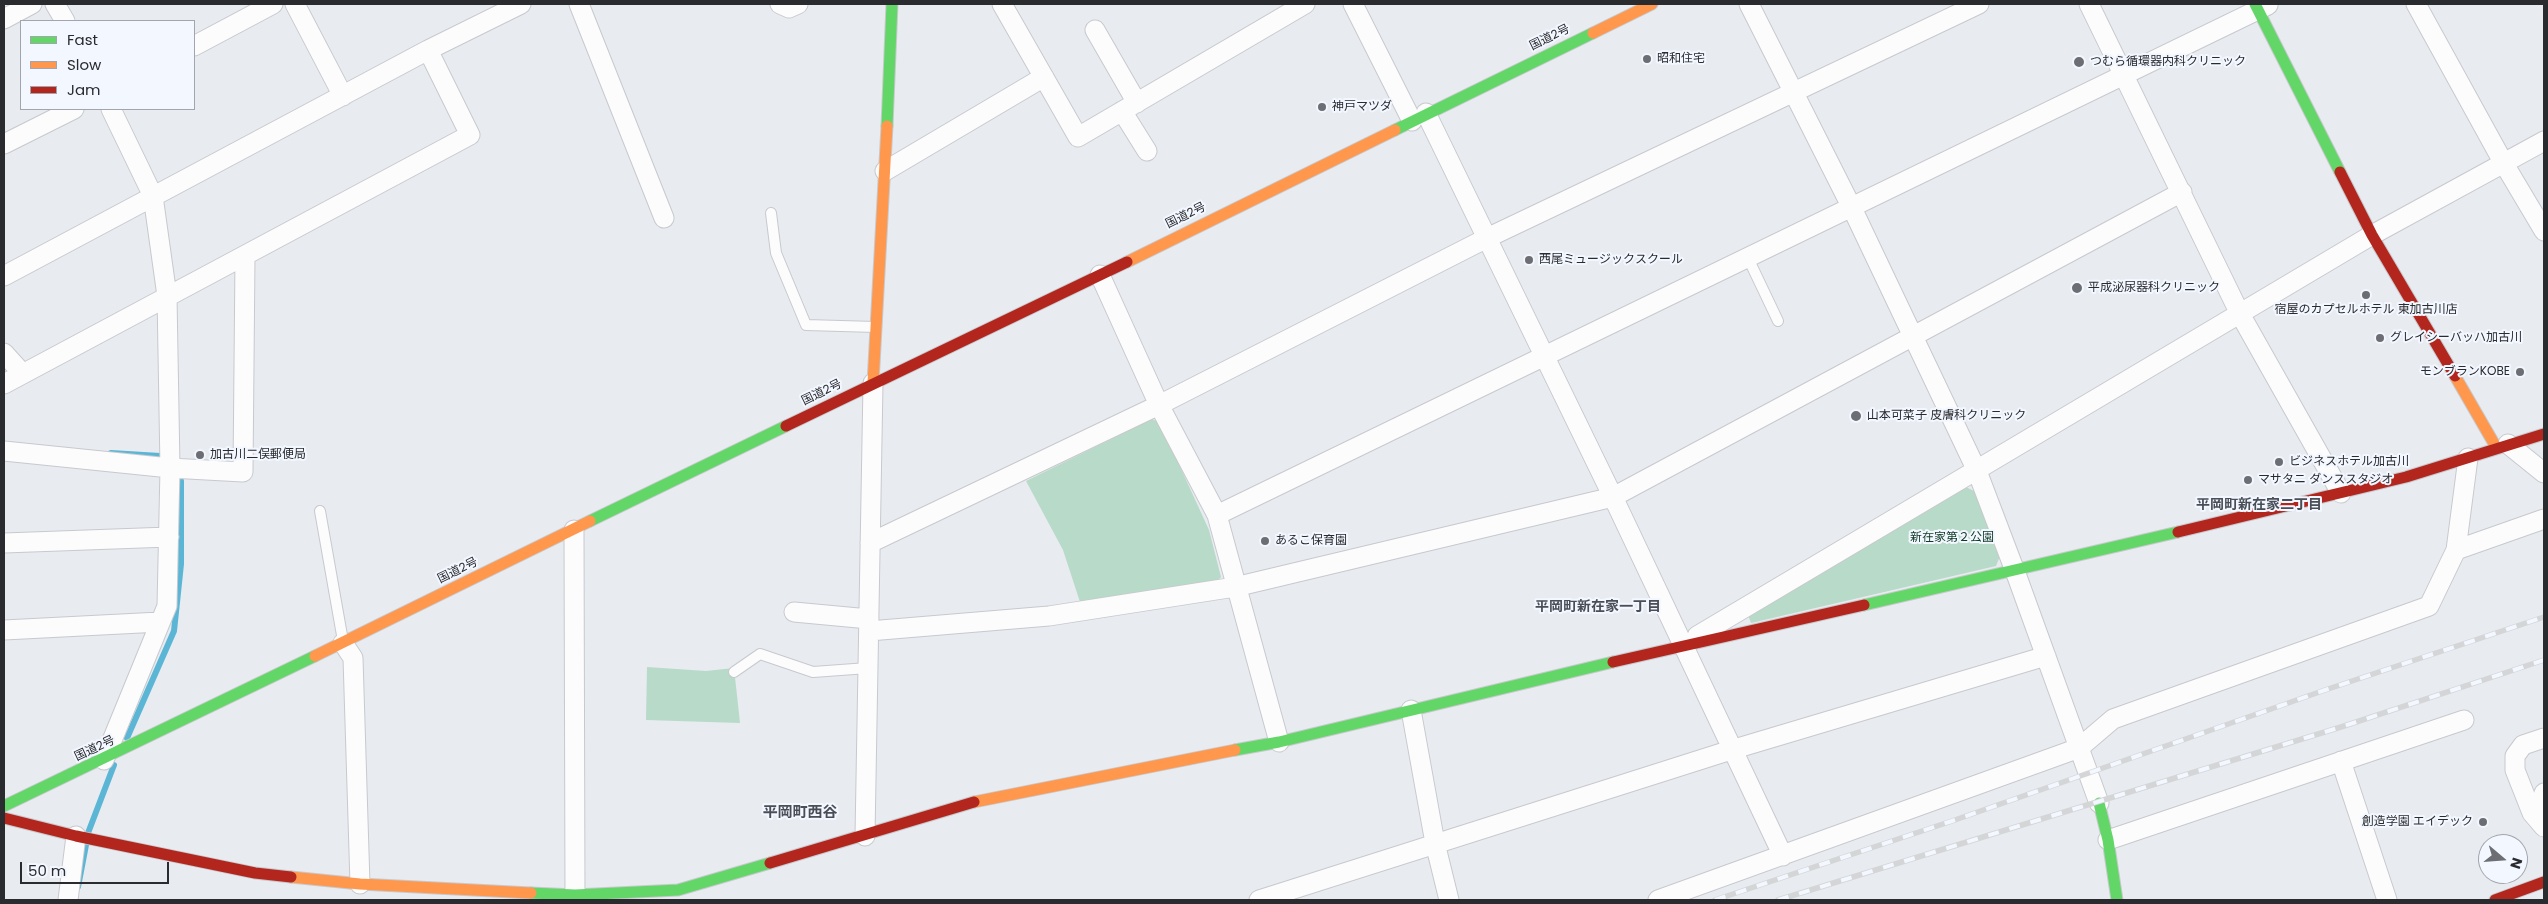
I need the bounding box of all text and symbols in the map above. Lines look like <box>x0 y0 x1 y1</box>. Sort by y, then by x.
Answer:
legend <box>20 20 195 110</box>
street label: 国道2号 <box>1528 22 1572 54</box>
text: Fast <box>67 29 98 50</box>
place label: 昭和住宅 <box>1657 52 1705 66</box>
marker: 昭和住宅 <box>1641 53 1653 65</box>
text: Slow <box>67 54 101 75</box>
marker: つむら循環器内科クリニック <box>2072 55 2086 69</box>
place label: つむら循環器内科クリニック <box>2090 55 2246 69</box>
text: Jam <box>67 79 101 100</box>
place label: 神戸マツダ <box>1332 100 1392 114</box>
marker: 神戸マツダ <box>1316 101 1328 113</box>
street label: 国道2号 <box>1164 200 1208 232</box>
place label: 西尾ミュージックスクール <box>1539 253 1683 267</box>
marker: 西尾ミュージックスクール <box>1523 254 1535 266</box>
marker: 平成泌尿器科クリニック <box>2070 281 2084 295</box>
place label: 平成泌尿器科クリニック <box>2088 281 2220 295</box>
marker: 宿屋のカプセルホテル 東加古川店 <box>2360 289 2372 301</box>
place label: 宿屋のカプセルホテル 東加古川店 <box>2274 303 2458 317</box>
place label: グレイシーバッハ加古川 <box>2390 331 2522 345</box>
marker: グレイシーバッハ加古川 <box>2374 332 2386 344</box>
place label: モンブランKOBE <box>2420 365 2510 379</box>
marker: モンブランKOBE <box>2514 366 2526 378</box>
street label: 国道2号 <box>800 377 844 409</box>
marker: 山本可菜子 皮膚科クリニック <box>1849 409 1863 423</box>
place label: 山本可菜子 皮膚科クリニック <box>1867 409 2026 423</box>
place label: 加古川二俣郵便局 <box>210 448 306 462</box>
marker: 加古川二俣郵便局 <box>194 449 206 461</box>
place label: ビジネスホテル加古川 <box>2289 455 2409 469</box>
marker: ビジネスホテル加古川 <box>2273 456 2285 468</box>
place label: マサタニ ダンススタジオ <box>2258 473 2393 487</box>
marker: マサタニ ダンススタジオ <box>2242 474 2254 486</box>
district label: 平岡町新在家二丁目 <box>2196 497 2322 513</box>
park label: 新在家第２公園 <box>1910 531 1994 545</box>
place label: あるこ保育園 <box>1275 534 1347 548</box>
marker: あるこ保育園 <box>1259 535 1271 547</box>
street label: 国道2号 <box>436 555 480 587</box>
district label: 平岡町新在家一丁目 <box>1535 599 1661 615</box>
street label: 国道2号 <box>73 733 117 765</box>
district label: 平岡町西谷 <box>763 804 837 822</box>
place label: 創造学園 エイデック <box>2362 815 2473 829</box>
marker: 創造学園 エイデック <box>2477 816 2489 828</box>
north arrow <box>2478 834 2528 884</box>
scale bar <box>22 852 171 884</box>
text: N <box>2505 855 2527 871</box>
text: 50 m <box>28 860 66 881</box>

